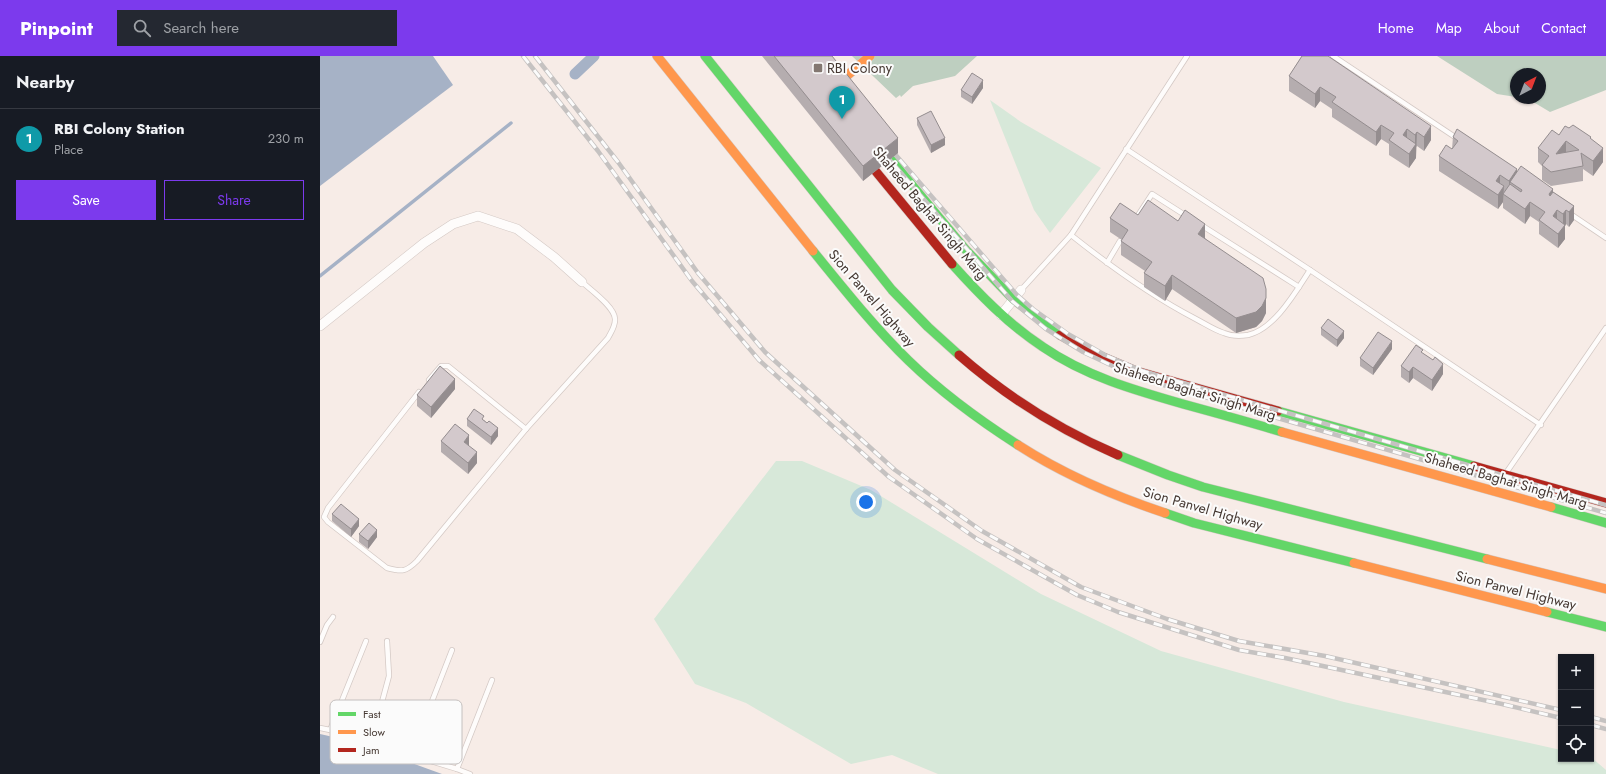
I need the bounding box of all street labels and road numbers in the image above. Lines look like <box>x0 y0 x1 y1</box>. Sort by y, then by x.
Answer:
street label: Shaheed Baghat Singh Marg <box>868 142 992 284</box>
street label: Sion Panvel Highway <box>824 245 921 352</box>
street label: Shaheed Baghat Singh Marg <box>1111 357 1279 425</box>
street label: Shaheed Baghat Singh Marg <box>1422 447 1590 513</box>
street label: Sion Panvel Highway <box>1141 481 1266 535</box>
street label: Sion Panvel Highway <box>1454 565 1579 615</box>

